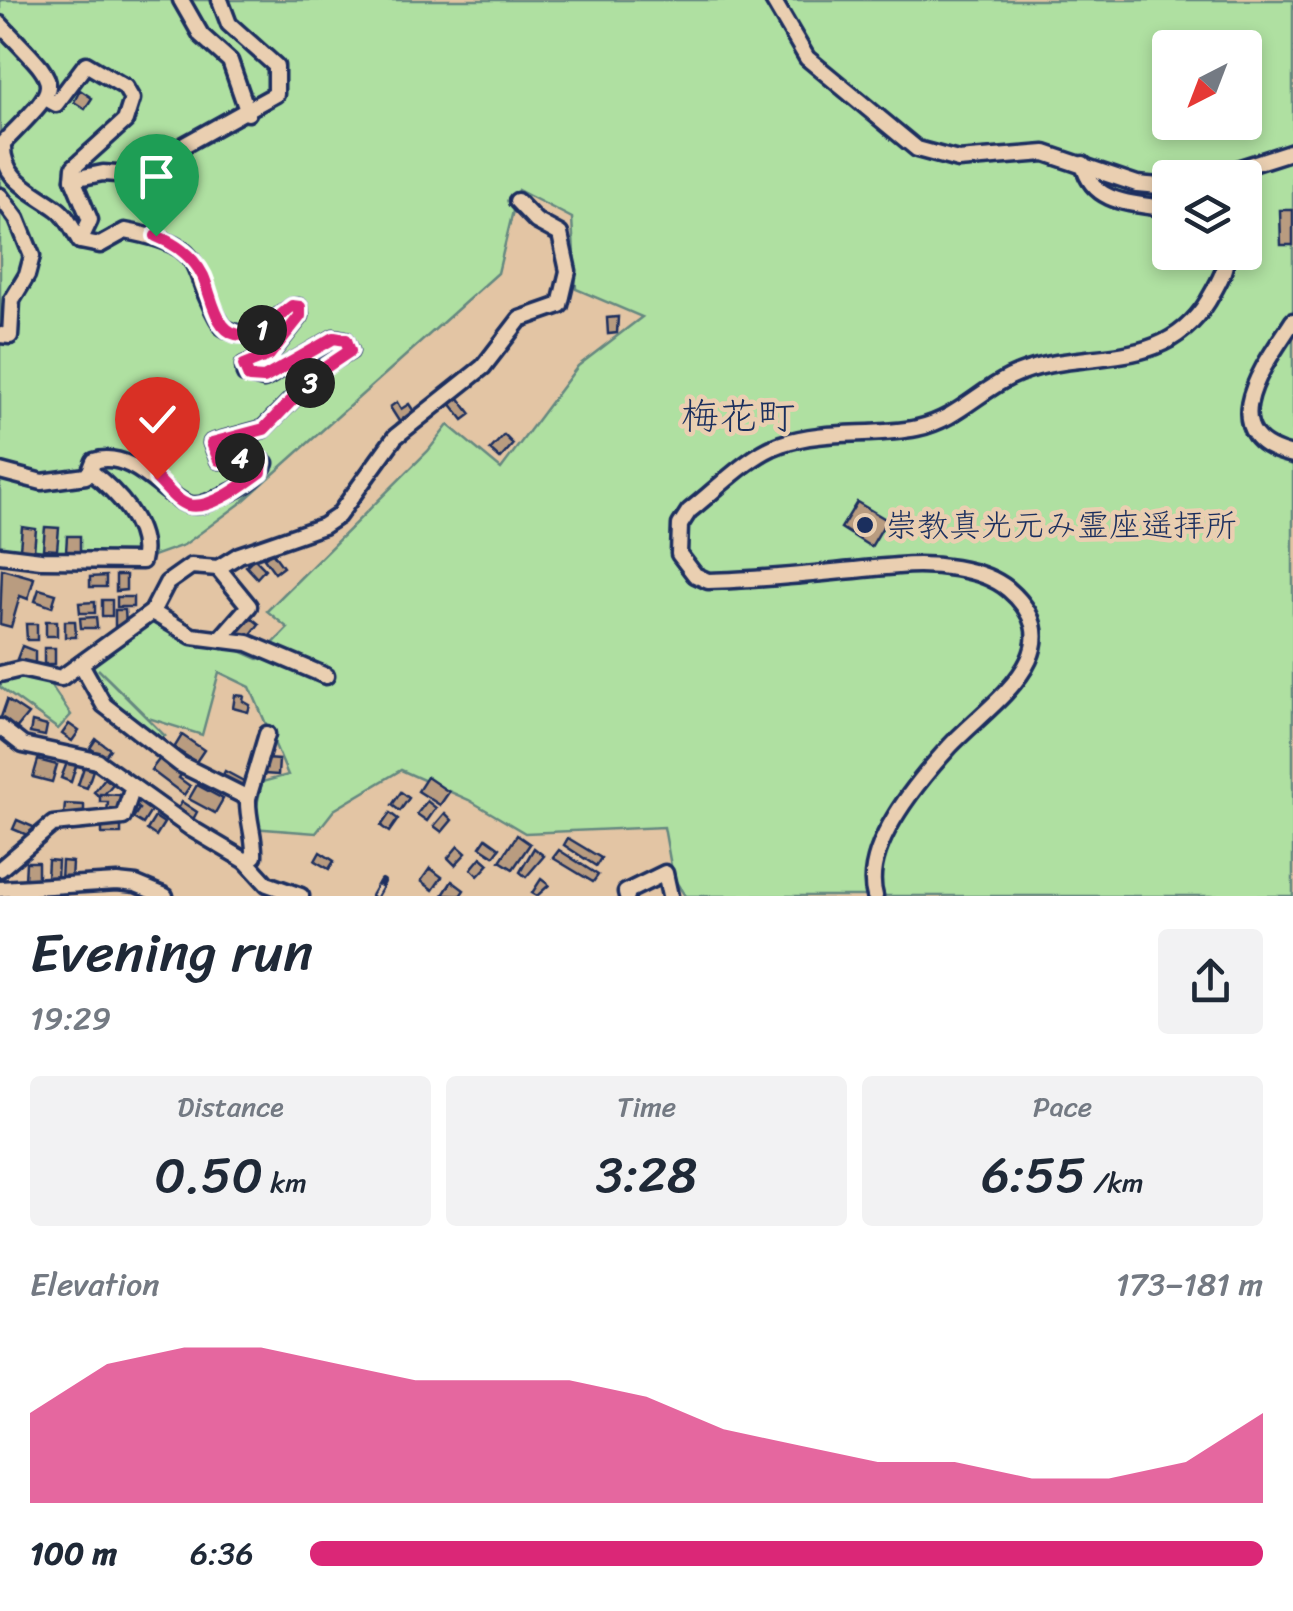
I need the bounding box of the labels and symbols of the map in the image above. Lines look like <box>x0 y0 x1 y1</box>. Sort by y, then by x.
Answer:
north arrow <box>1152 30 1262 140</box>
pin <box>114 134 199 237</box>
pin: 1 <box>237 305 287 355</box>
pin: 3 <box>285 358 335 408</box>
pin <box>115 377 200 480</box>
district label: 梅花町 <box>681 383 795 450</box>
pin: 4 <box>215 433 265 483</box>
place label: 崇教真光元み霊座遥拝所 <box>885 497 1237 554</box>
marker: 崇教真光元み霊座遥拝所 <box>854 514 876 536</box>

